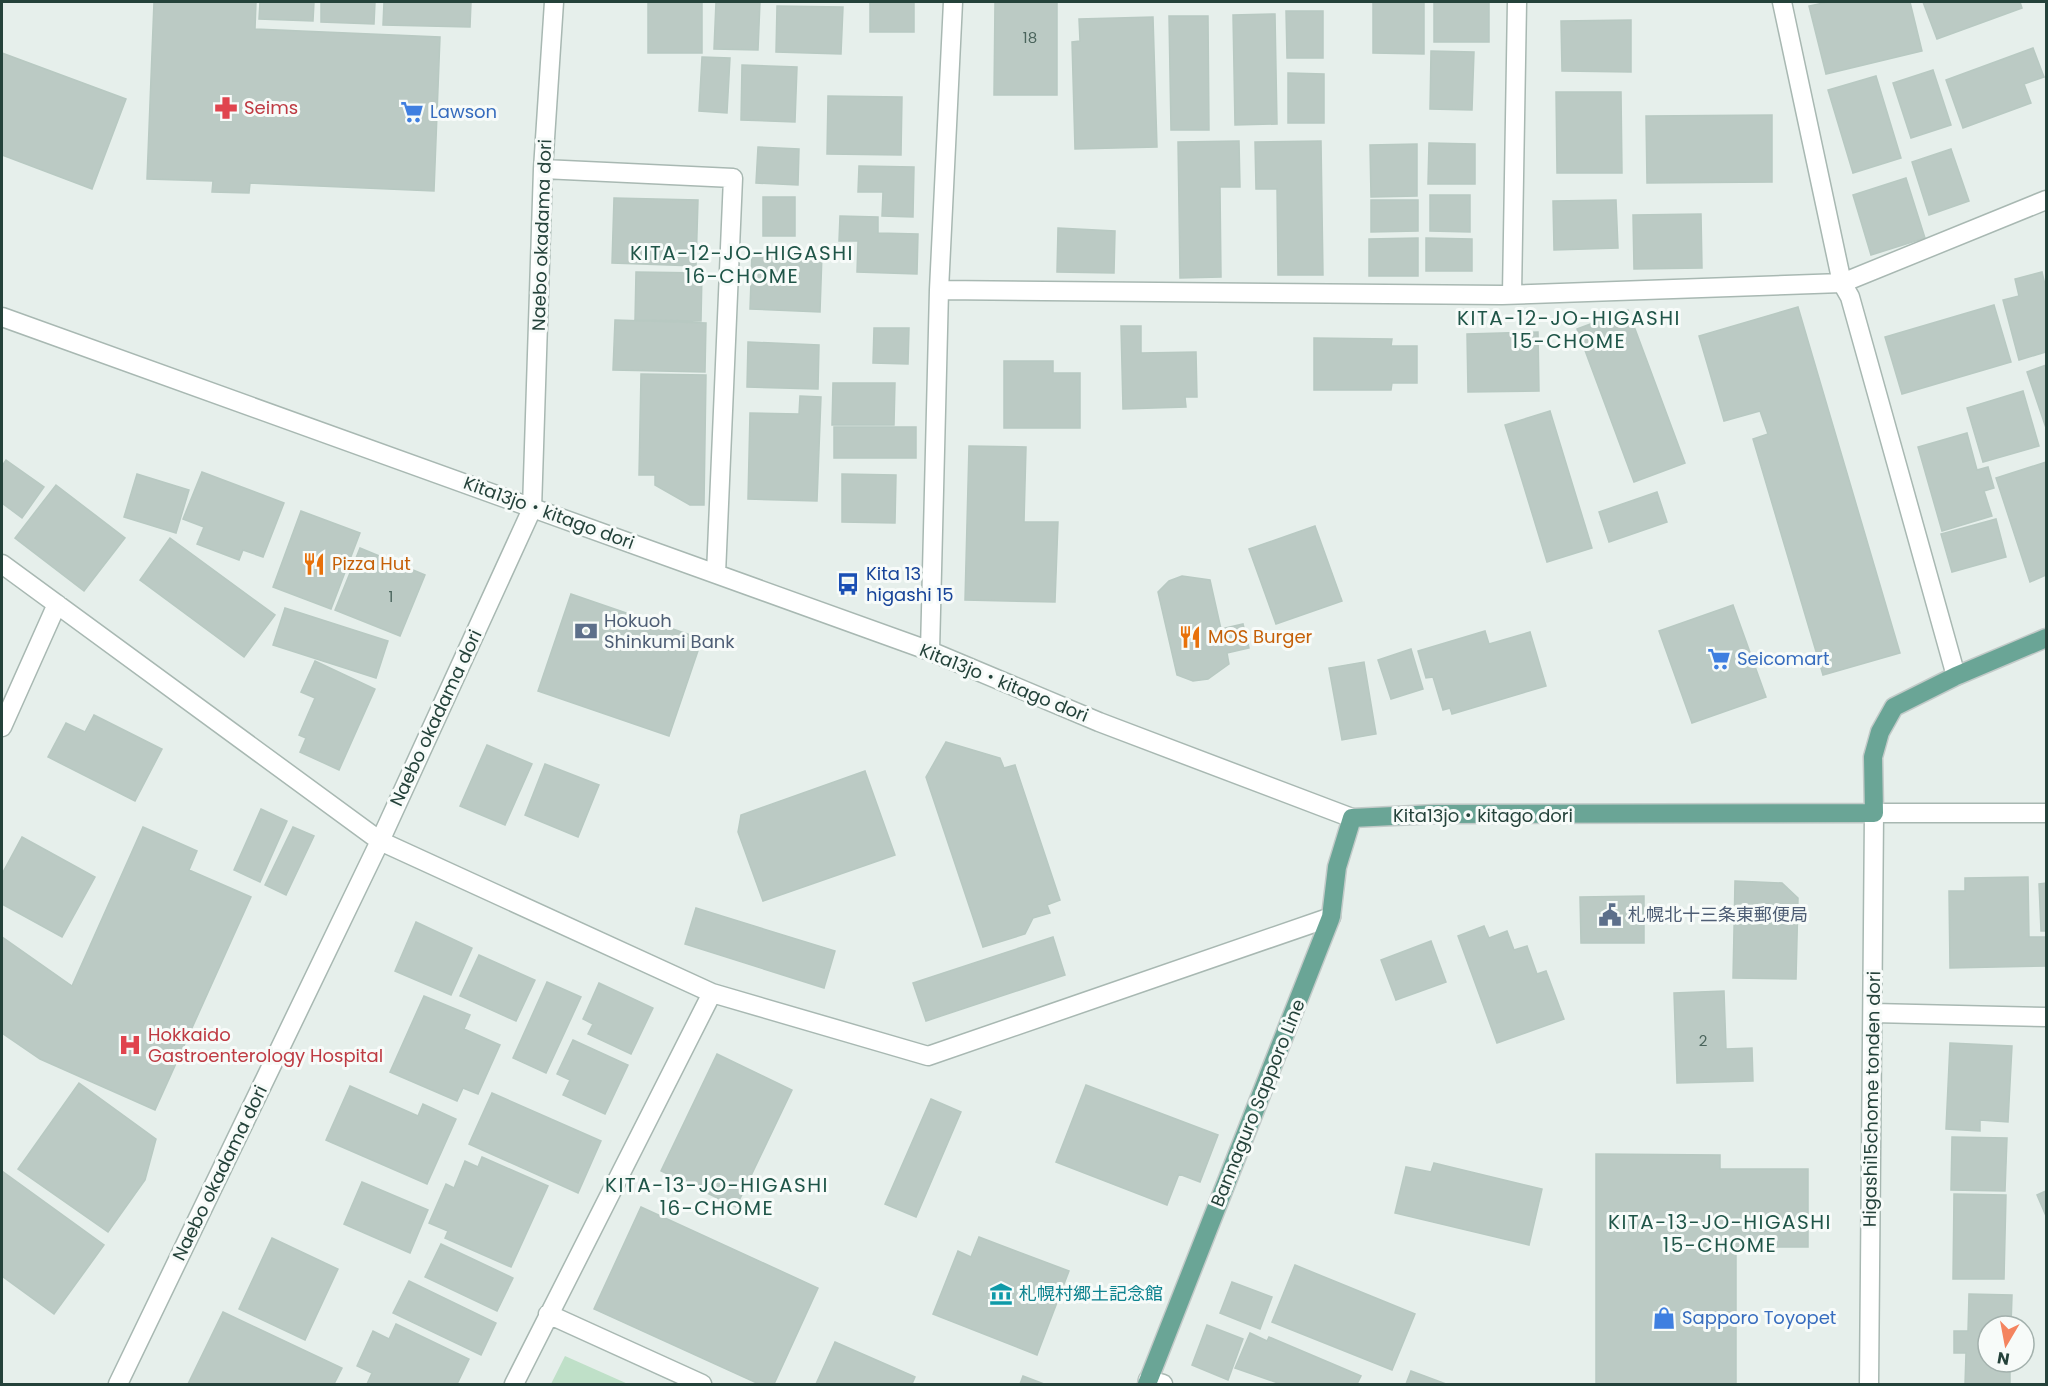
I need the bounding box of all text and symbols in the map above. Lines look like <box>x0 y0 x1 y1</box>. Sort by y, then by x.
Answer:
house number: 18 <box>1023 27 1037 48</box>
pharmacy icon: Seims <box>213 95 239 121</box>
place label: Seims <box>244 95 298 120</box>
supermarket icon: Lawson <box>399 99 425 125</box>
place label: Lawson <box>430 99 497 124</box>
street label: Naebo okadama dori <box>526 139 557 331</box>
district label: KITA-12-JO-HIGASHI 16-CHOME <box>630 239 854 290</box>
district label: KITA-12-JO-HIGASHI 15-CHOME <box>1457 304 1681 355</box>
street label: Kita13jo・kitago dori <box>460 470 638 555</box>
restaurant icon: Pizza Hut <box>301 551 327 577</box>
place label: Pizza Hut <box>332 551 411 576</box>
place label: Kita 13 higashi 15 <box>866 561 954 607</box>
bus stop icon: Kita 13 higashi 15 <box>835 571 861 597</box>
house number: 1 <box>389 586 393 607</box>
place label: Hokuoh Shinkumi Bank <box>604 608 735 654</box>
bank icon: Hokuoh Shinkumi Bank <box>573 618 599 644</box>
restaurant icon: MOS Burger <box>1177 624 1203 650</box>
place label: MOS Burger <box>1208 624 1313 649</box>
street label: Naebo okadama dori <box>384 625 487 810</box>
street label: Kita13jo・kitago dori <box>916 637 1092 728</box>
supermarket icon: Seicomart <box>1706 646 1732 672</box>
place label: Seicomart <box>1737 646 1830 671</box>
street label: Kita13jo・kitago dori <box>1393 803 1573 828</box>
public building icon: 札幌北十三条東郵便局 <box>1597 902 1623 928</box>
place label: 札幌北十三条東郵便局 <box>1628 902 1808 927</box>
street label: Higashi15chome tonden dori <box>1857 971 1886 1227</box>
street label: Bannaguro Sapporo Line <box>1204 995 1311 1210</box>
place label: Hokkaido Gastroenterology Hospital <box>148 1022 383 1068</box>
house number: 2 <box>1699 1030 1707 1051</box>
hospital icon: Hokkaido Gastroenterology Hospital <box>117 1032 143 1058</box>
street label: Naebo okadama dori <box>166 1081 273 1265</box>
district label: KITA-13-JO-HIGASHI 16-CHOME <box>605 1171 829 1222</box>
district label: KITA-13-JO-HIGASHI 15-CHOME <box>1608 1208 1832 1259</box>
museum icon: 札幌村郷土記念館 <box>988 1281 1014 1307</box>
place label: 札幌村郷土記念館 <box>1019 1281 1163 1306</box>
shop icon: Sapporo Toyopet <box>1651 1305 1677 1331</box>
place label: Sapporo Toyopet <box>1682 1305 1836 1330</box>
north arrow <box>1976 1314 2036 1374</box>
text: N <box>1996 1346 2011 1371</box>

